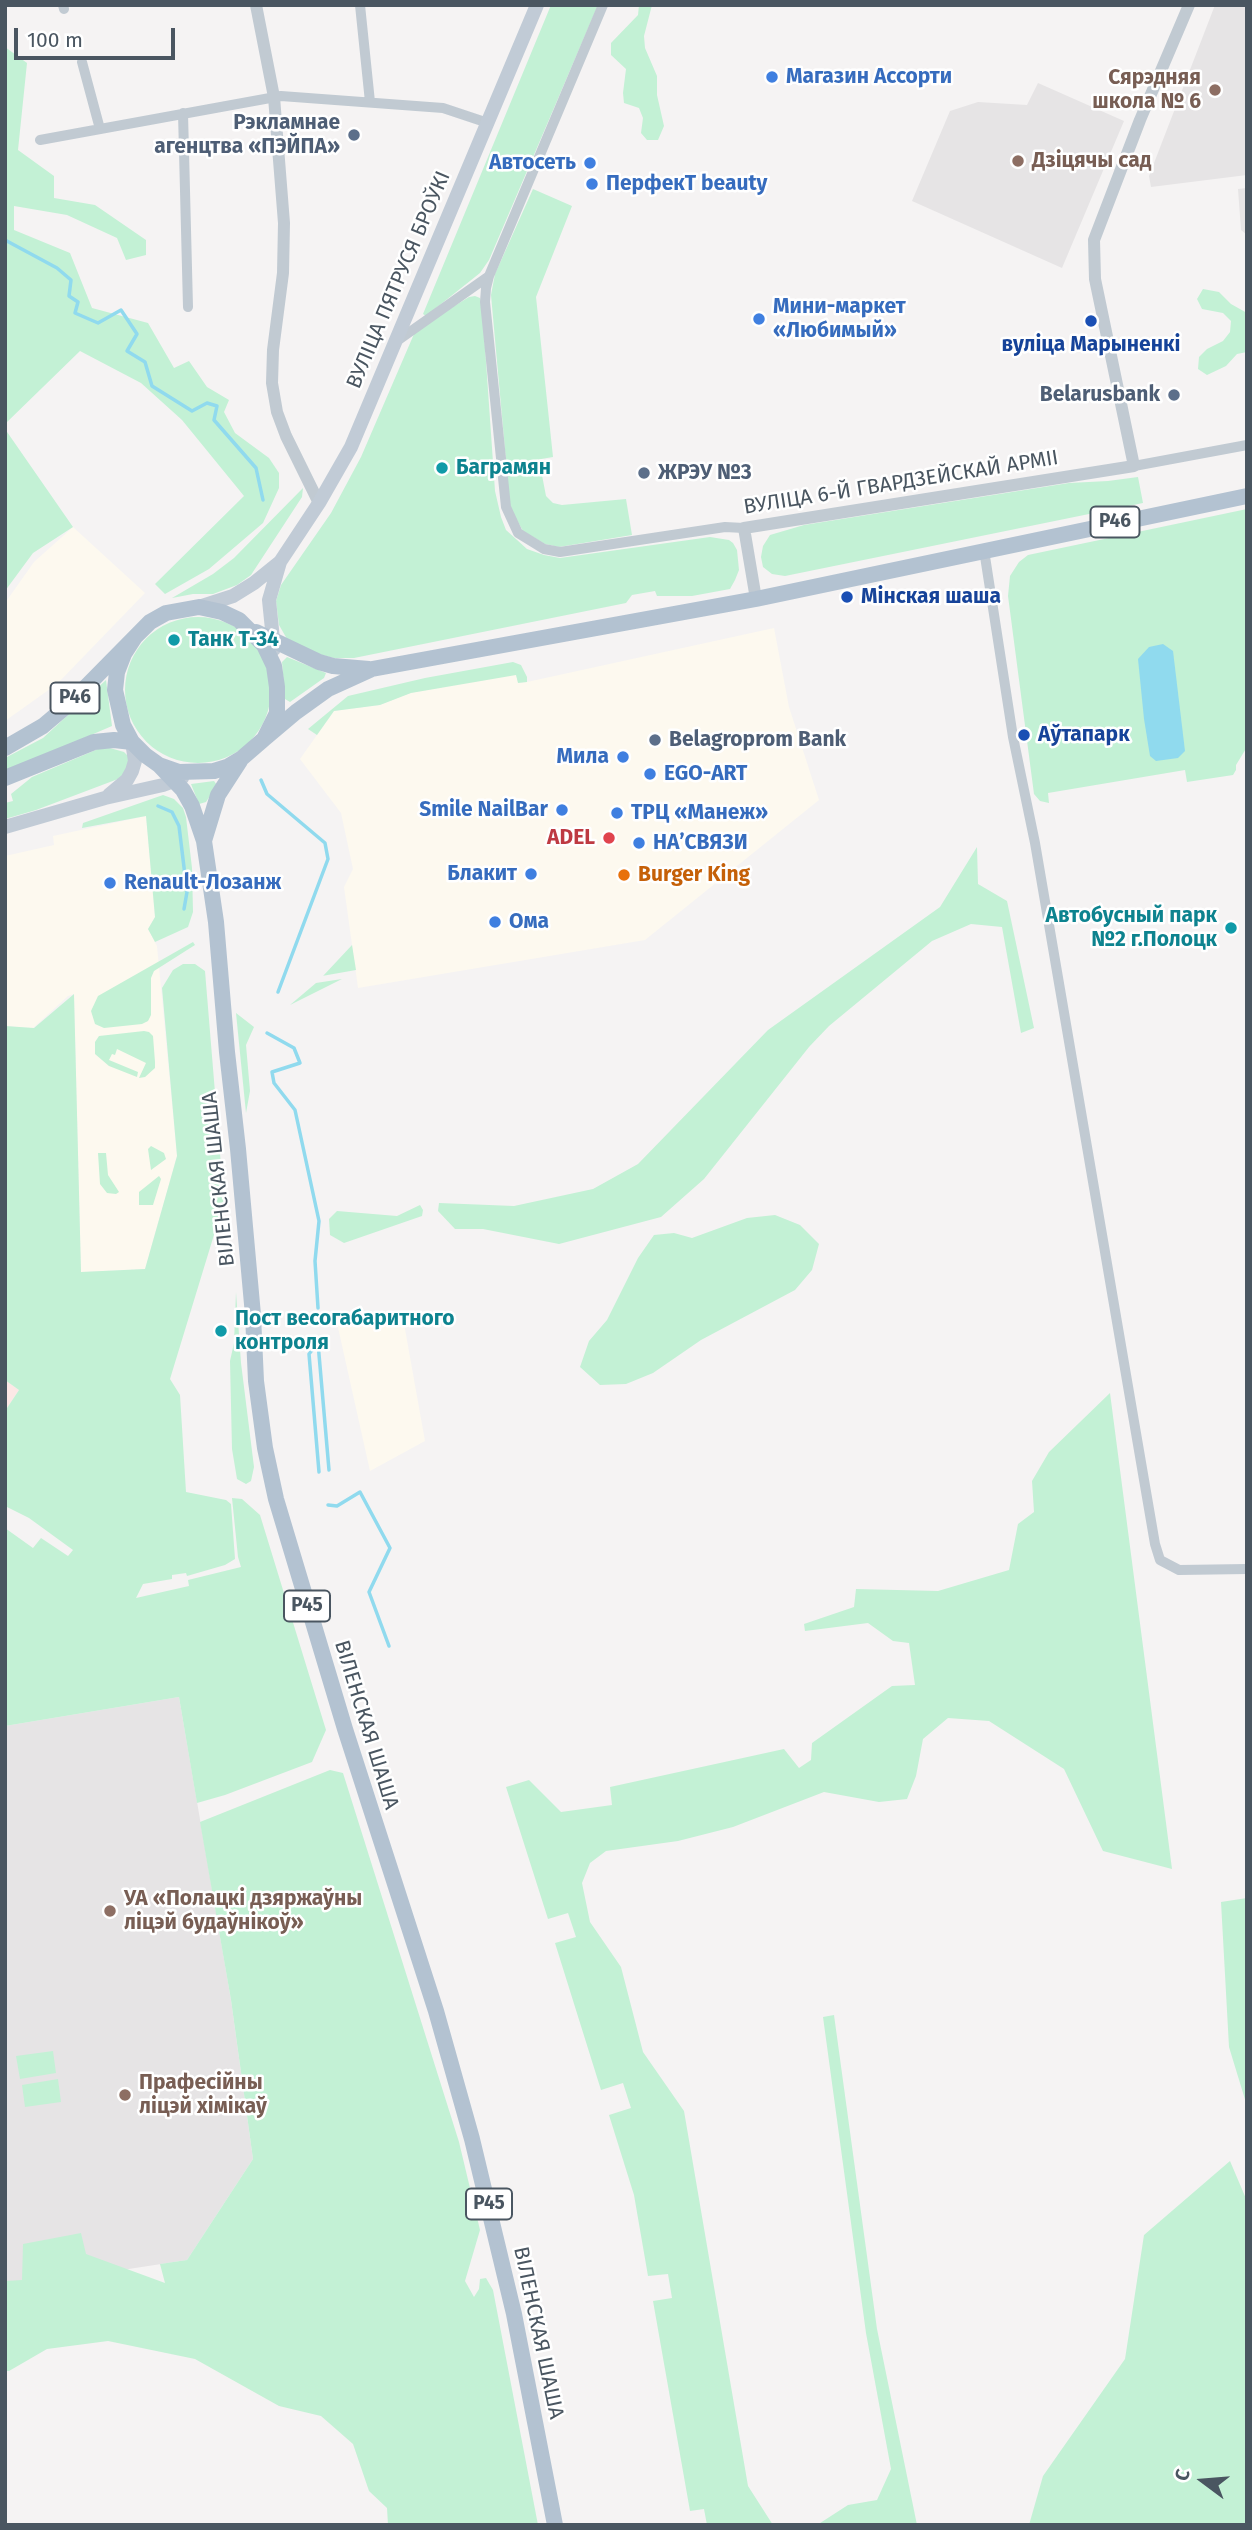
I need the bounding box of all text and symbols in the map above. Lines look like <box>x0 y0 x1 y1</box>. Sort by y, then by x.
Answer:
scale bar <box>18 14 178 58</box>
text: 100 m <box>27 27 83 53</box>
place label: Магазин Ассорти <box>786 64 952 90</box>
place label: Сярэдняя школа № 6 <box>1092 65 1201 115</box>
marker: Магазин Ассорти <box>764 69 780 85</box>
marker: Сярэдняя школа № 6 <box>1207 82 1223 98</box>
place label: Рэкламнае агенцтва «ПЭЙПА» <box>154 110 340 160</box>
marker: Рэкламнае агенцтва «ПЭЙПА» <box>346 127 362 143</box>
place label: Дзіцячы сад <box>1032 148 1151 174</box>
place label: Автосеть <box>489 150 576 176</box>
marker: Дзіцячы сад <box>1010 153 1026 169</box>
marker: Автосеть <box>582 155 598 171</box>
street label: ВУЛІЦА ПЯТРУСЯ БРОЎКІ <box>342 167 456 393</box>
place label: ПерфекТ beauty <box>606 171 767 197</box>
marker: ПерфекТ beauty <box>584 176 600 192</box>
place label: Мини-маркет «Любимый» <box>773 294 906 344</box>
marker: Мини-маркет «Любимый» <box>751 311 767 327</box>
marker: вуліца Марыненкі <box>1083 313 1099 329</box>
place label: вуліца Марыненкі <box>1002 332 1180 358</box>
place label: Belarusbank <box>1040 382 1160 408</box>
marker: Belarusbank <box>1166 387 1182 403</box>
street label: ВУЛІЦА 6-Й ГВАРДЗЕЙСКАЙ АРМІІ <box>742 446 1060 520</box>
place label: Баграмян <box>456 455 551 481</box>
marker: Баграмян <box>434 460 450 476</box>
place label: ЖРЭУ №3 <box>658 460 752 486</box>
marker: ЖРЭУ №3 <box>636 465 652 481</box>
road number: Р46 <box>1090 506 1140 538</box>
place label: Мінская шаша <box>861 584 1001 610</box>
marker: Мінская шаша <box>839 589 855 605</box>
place label: Танк Т-34 <box>188 627 279 653</box>
marker: Танк Т-34 <box>166 632 182 648</box>
road number: Р46 <box>50 682 100 713</box>
place label: Аўтапарк <box>1038 722 1130 748</box>
place label: Belagroprom Bank <box>669 727 846 753</box>
marker: Аўтапарк <box>1016 727 1032 743</box>
marker: Belagroprom Bank <box>647 732 663 748</box>
place label: Мила <box>557 744 609 770</box>
marker: Мила <box>615 749 631 765</box>
place label: EGO-ART <box>664 761 747 787</box>
marker: EGO-ART <box>642 766 658 782</box>
place label: Smile NailBar <box>419 797 548 823</box>
place label: ТРЦ «Манеж» <box>631 800 768 826</box>
marker: Smile NailBar <box>554 802 570 818</box>
marker: ТРЦ «Манеж» <box>609 805 625 821</box>
place label: ADEL <box>547 825 595 851</box>
marker: ADEL <box>601 830 617 846</box>
place label: НАʼСВЯЗИ <box>653 830 748 856</box>
marker: НАʼСВЯЗИ <box>631 835 647 851</box>
place label: Блакит <box>447 861 517 887</box>
place label: Burger King <box>638 862 750 888</box>
marker: Блакит <box>523 866 539 882</box>
marker: Burger King <box>616 867 632 883</box>
place label: Renault-Лозанж <box>124 870 281 896</box>
marker: Renault-Лозанж <box>102 875 118 891</box>
place label: Автобусный парк №2 г.Полоцк <box>1046 903 1217 953</box>
place label: Ома <box>509 909 549 935</box>
marker: Ома <box>487 914 503 930</box>
marker: Автобусный парк №2 г.Полоцк <box>1223 920 1239 936</box>
street label: ВІЛЕНСКАЯ ШАША <box>197 1090 241 1268</box>
place label: Пост весогабаритного контроля <box>235 1306 455 1356</box>
marker: Пост весогабаритного контроля <box>213 1323 229 1339</box>
road number: Р45 <box>284 1590 330 1622</box>
street label: ВІЛЕНСКАЯ ШАША <box>328 1637 404 1813</box>
place label: УА «Полацкі дзяржаўны ліцэй будаўнікоў» <box>124 1886 362 1936</box>
marker: УА «Полацкі дзяржаўны ліцэй будаўнікоў» <box>102 1903 118 1919</box>
place label: Прафесійны ліцэй хімікаў <box>139 2070 267 2120</box>
marker: Прафесійны ліцэй хімікаў <box>117 2087 133 2103</box>
road number: Р45 <box>466 2188 512 2220</box>
street label: ВІЛЕНСКАЯ ШАША <box>507 2244 569 2422</box>
north arrow <box>1168 2446 1238 2516</box>
text: С <box>1170 2467 1195 2484</box>

